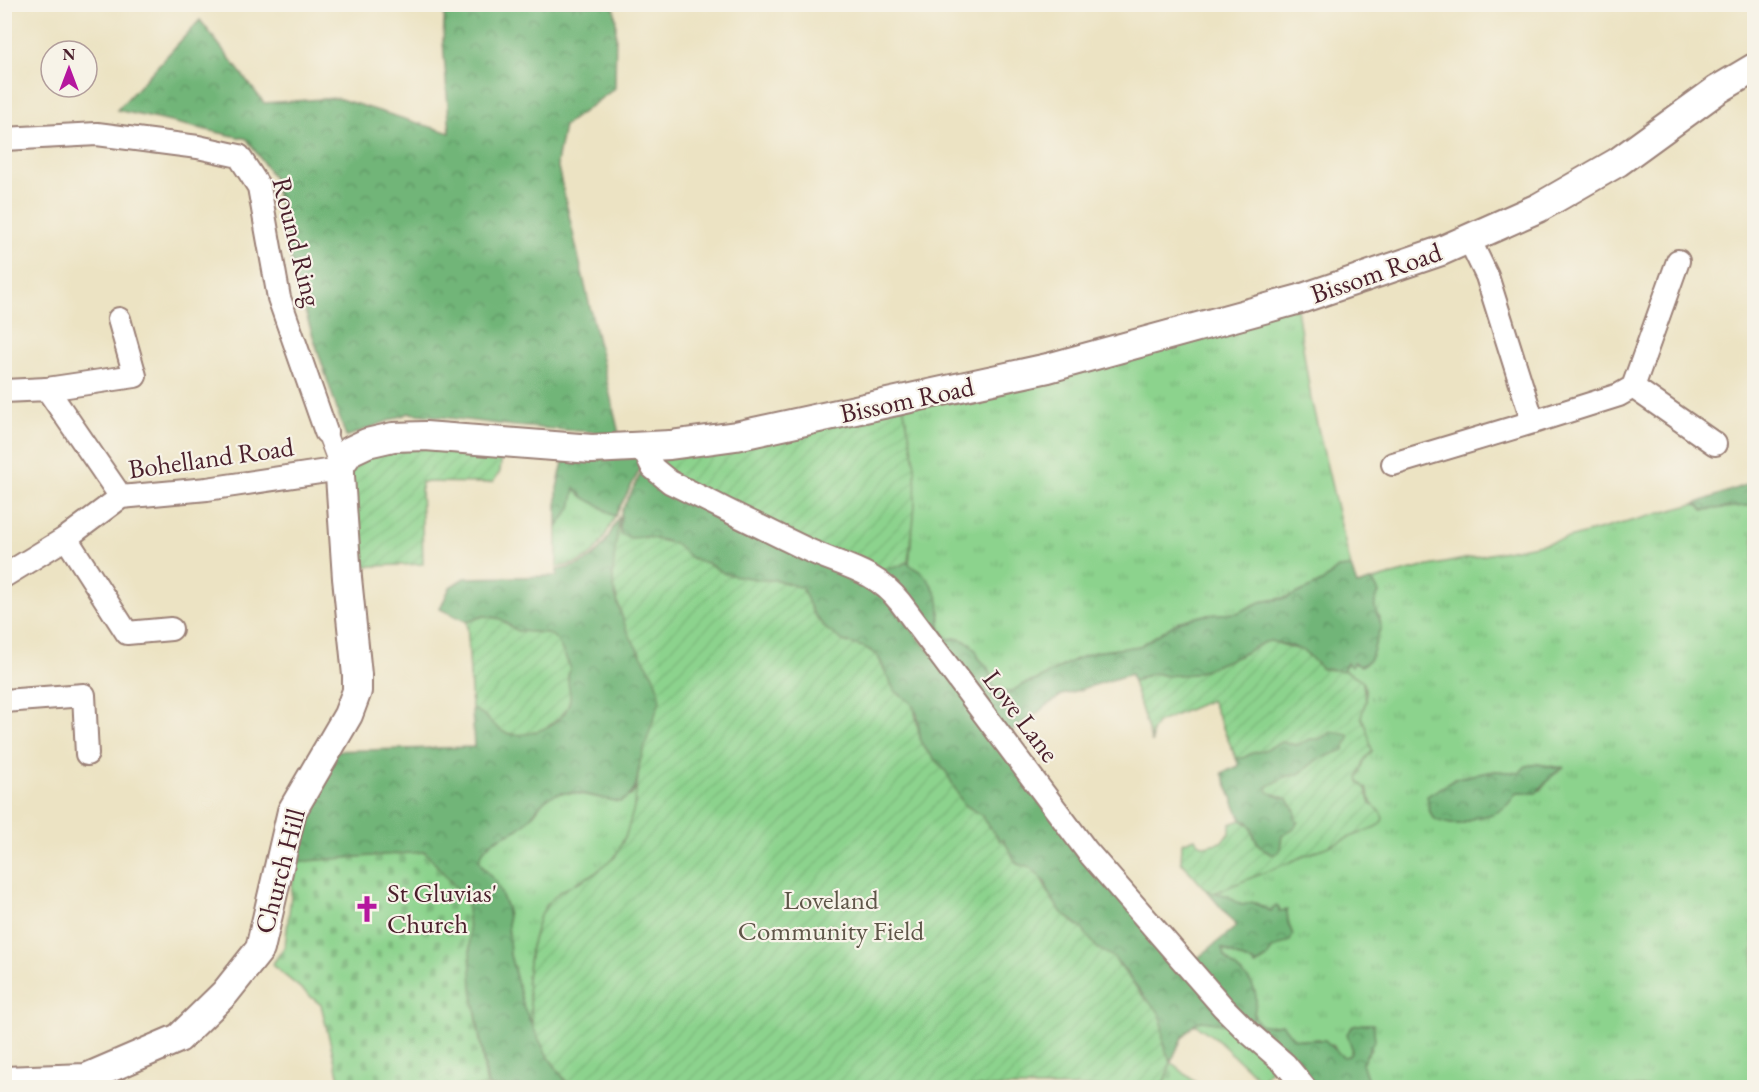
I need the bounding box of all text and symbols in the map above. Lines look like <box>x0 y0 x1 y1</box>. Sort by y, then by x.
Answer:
north arrow <box>39 39 99 99</box>
text: N <box>63 44 76 65</box>
street label: Round Ring <box>265 174 330 310</box>
street label: Bissom Road <box>1306 234 1446 311</box>
street label: Bissom Road <box>837 368 977 431</box>
street label: Bohelland Road <box>126 429 296 486</box>
street label: Love Lane <box>975 662 1068 769</box>
street label: Church Hill <box>246 804 313 937</box>
place label: St Gluvias' Church <box>387 875 497 941</box>
park label: Loveland Community Field <box>738 882 925 948</box>
church icon: St Gluvias' Church <box>352 894 382 924</box>

